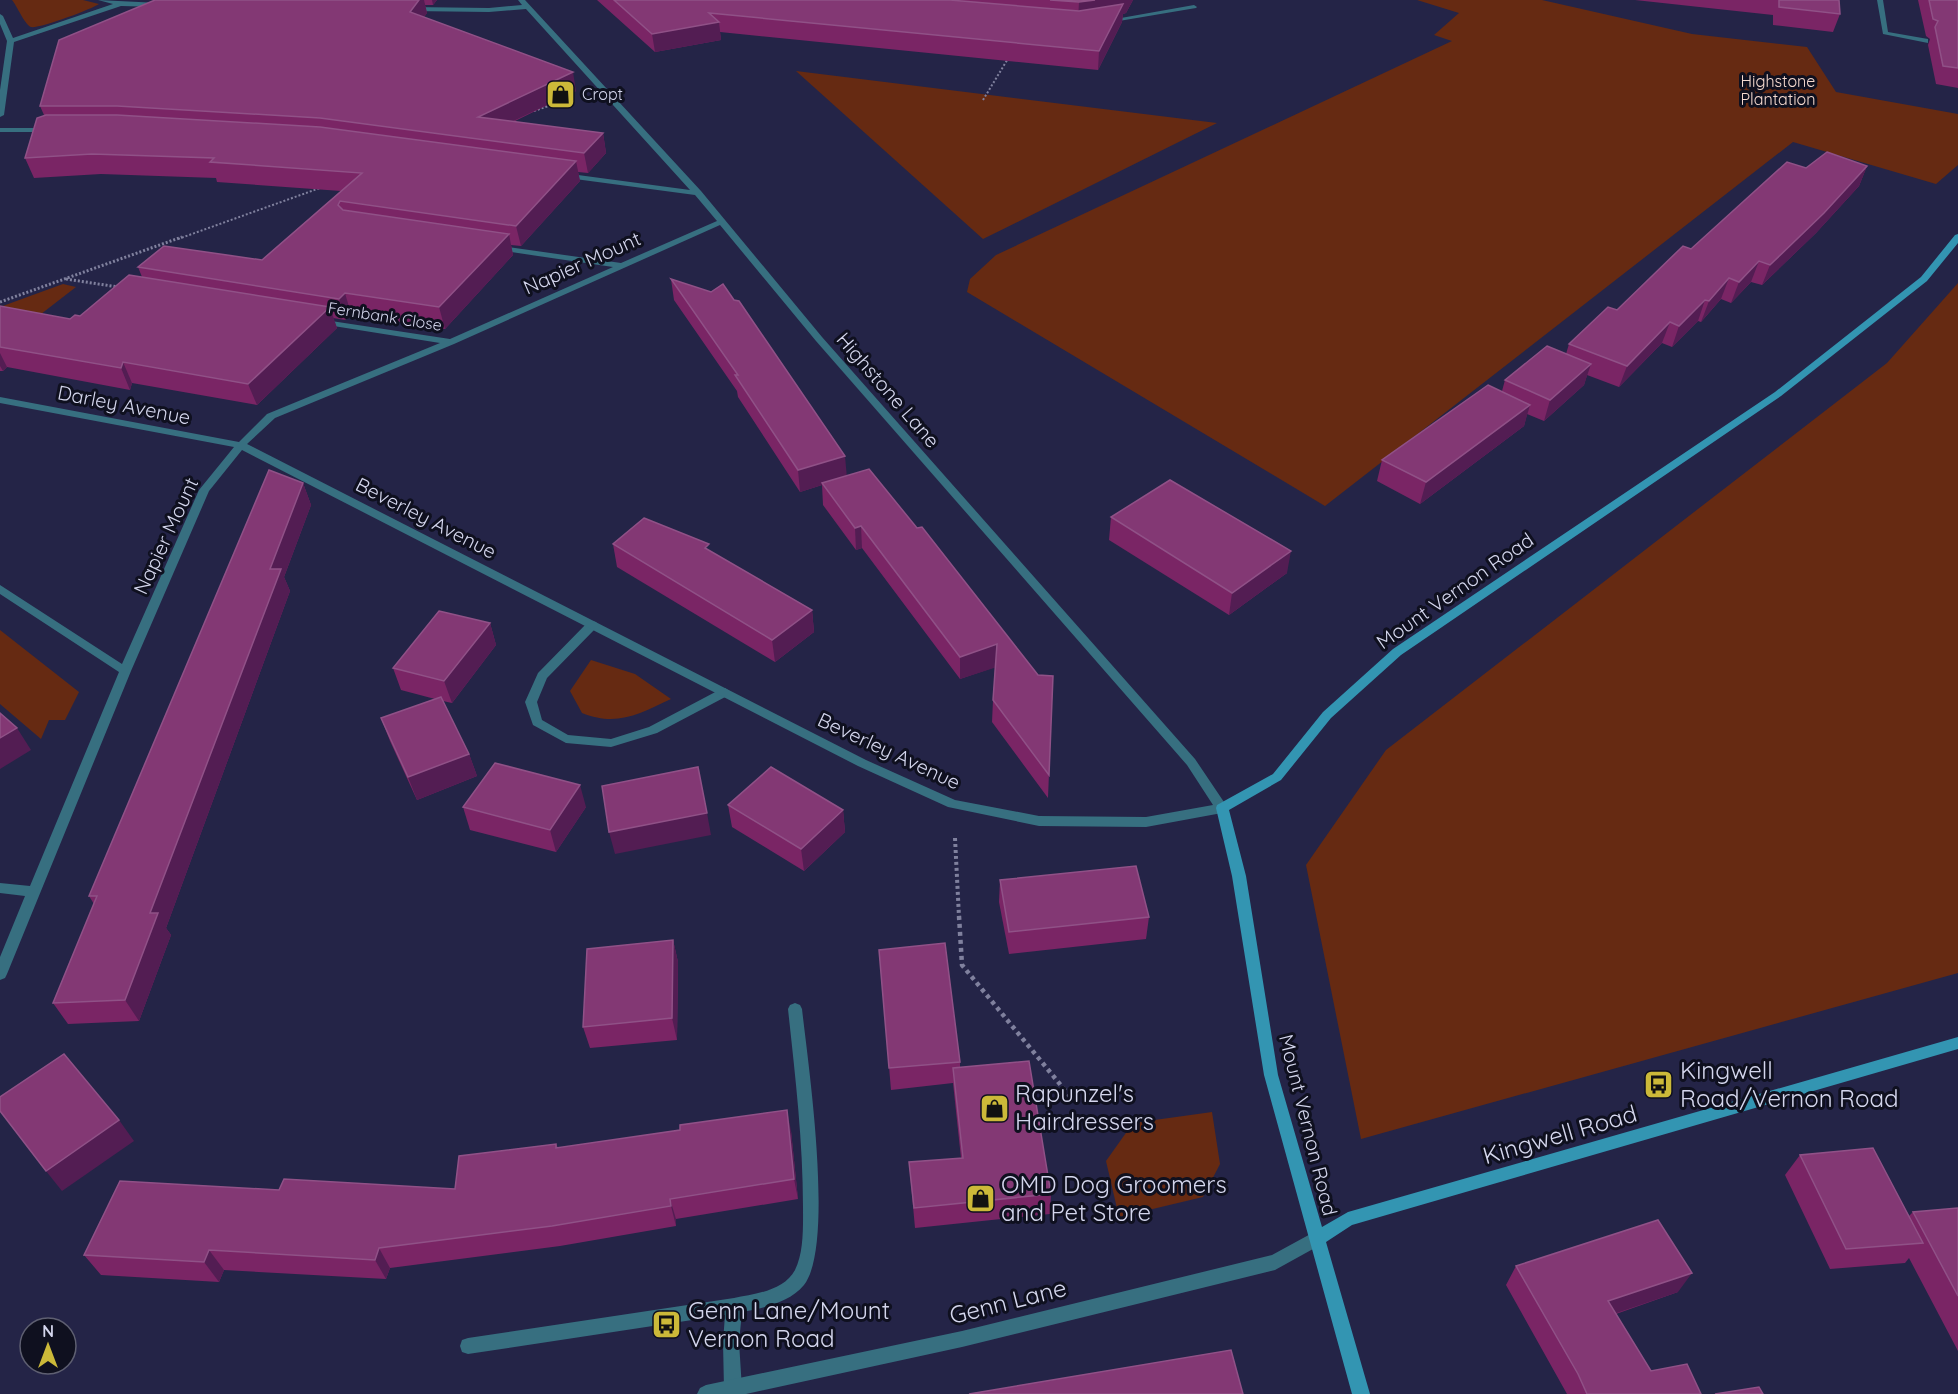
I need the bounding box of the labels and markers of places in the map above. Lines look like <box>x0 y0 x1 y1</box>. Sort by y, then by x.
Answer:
shop icon: Cropt <box>545 78 577 110</box>
place label: Cropt <box>582 84 623 104</box>
place label: Kingwell Road/Vernon Road <box>1680 1055 1899 1113</box>
bus stop icon: Kingwell Road/Vernon Road <box>1643 1069 1675 1101</box>
place label: Rapunzel's Hairdressers <box>1015 1078 1154 1136</box>
shop icon: Rapunzel's Hairdressers <box>978 1092 1010 1124</box>
place label: OMD Dog Groomers and Pet Store <box>1001 1169 1227 1227</box>
shop icon: OMD Dog Groomers and Pet Store <box>964 1183 996 1215</box>
place label: Genn Lane/Mount Vernon Road <box>688 1295 890 1353</box>
bus stop icon: Genn Lane/Mount Vernon Road <box>651 1309 683 1341</box>

